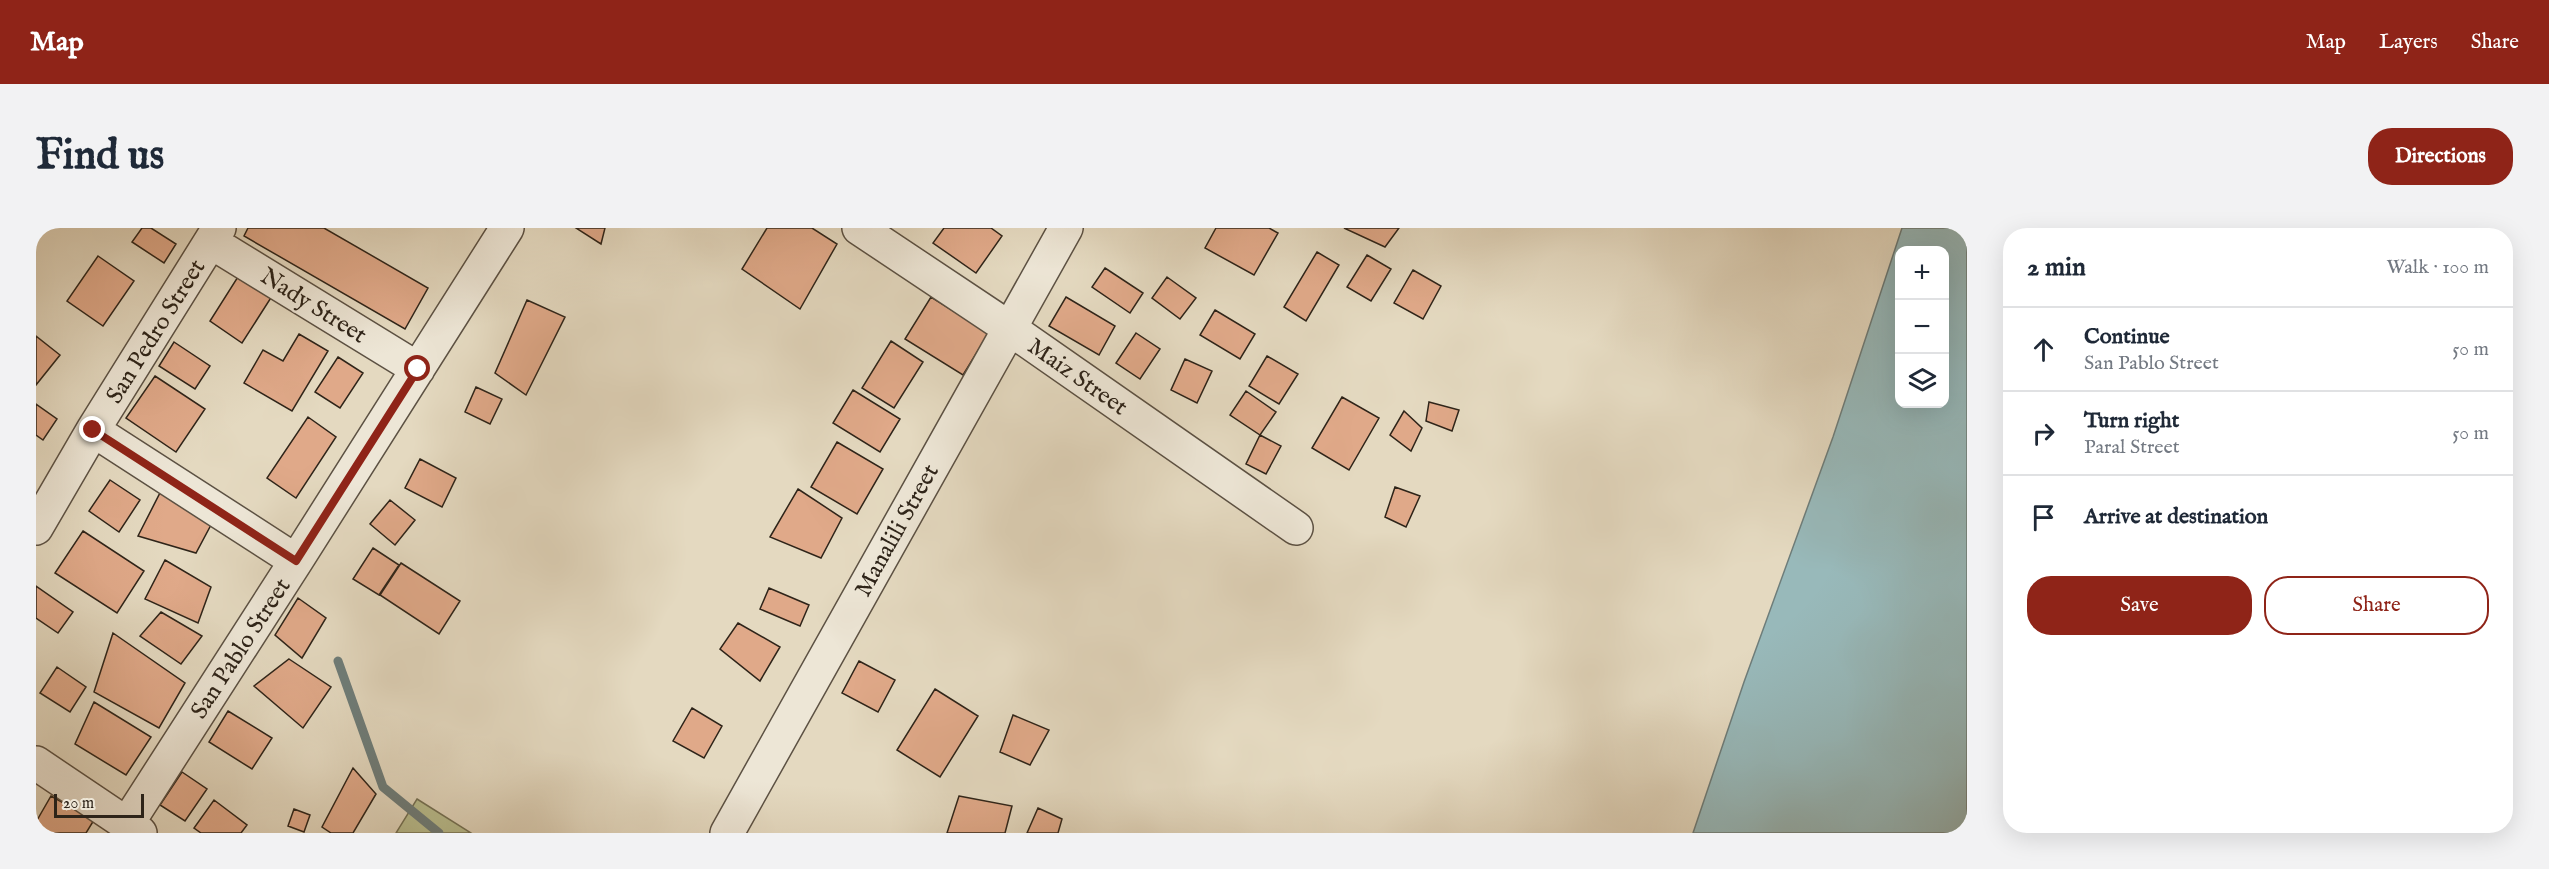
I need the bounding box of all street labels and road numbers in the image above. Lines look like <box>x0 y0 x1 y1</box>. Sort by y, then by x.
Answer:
street label: San Pedro Street <box>99 254 213 410</box>
street label: Nady Street <box>254 261 372 351</box>
street label: Maiz Street <box>1021 331 1133 423</box>
street label: Manalili Street <box>848 459 946 603</box>
street label: San Pablo Street <box>184 573 298 725</box>

